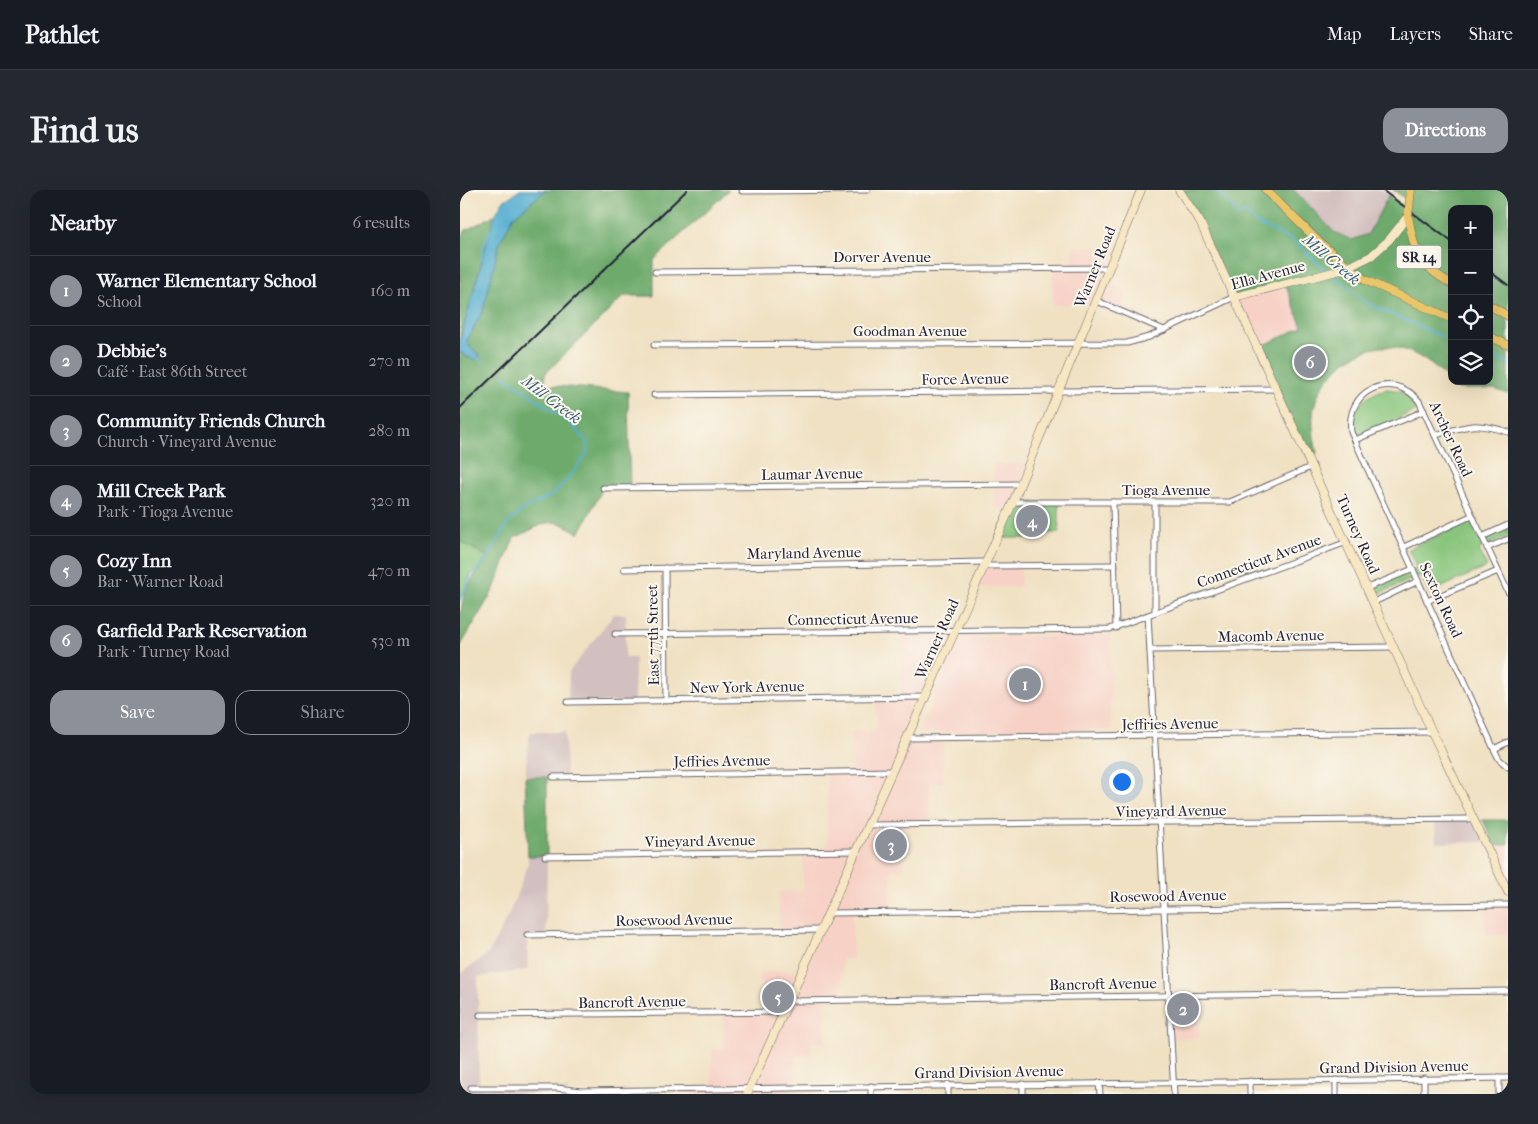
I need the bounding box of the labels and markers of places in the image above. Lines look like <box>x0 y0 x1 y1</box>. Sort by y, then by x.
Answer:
pin: 6 <box>1294 343 1326 381</box>
pin: 4 <box>1016 502 1048 540</box>
pin: 1 <box>1009 665 1041 703</box>
pin: 3 <box>875 826 907 864</box>
pin: 5 <box>762 978 794 1016</box>
pin: 2 <box>1167 990 1199 1028</box>

